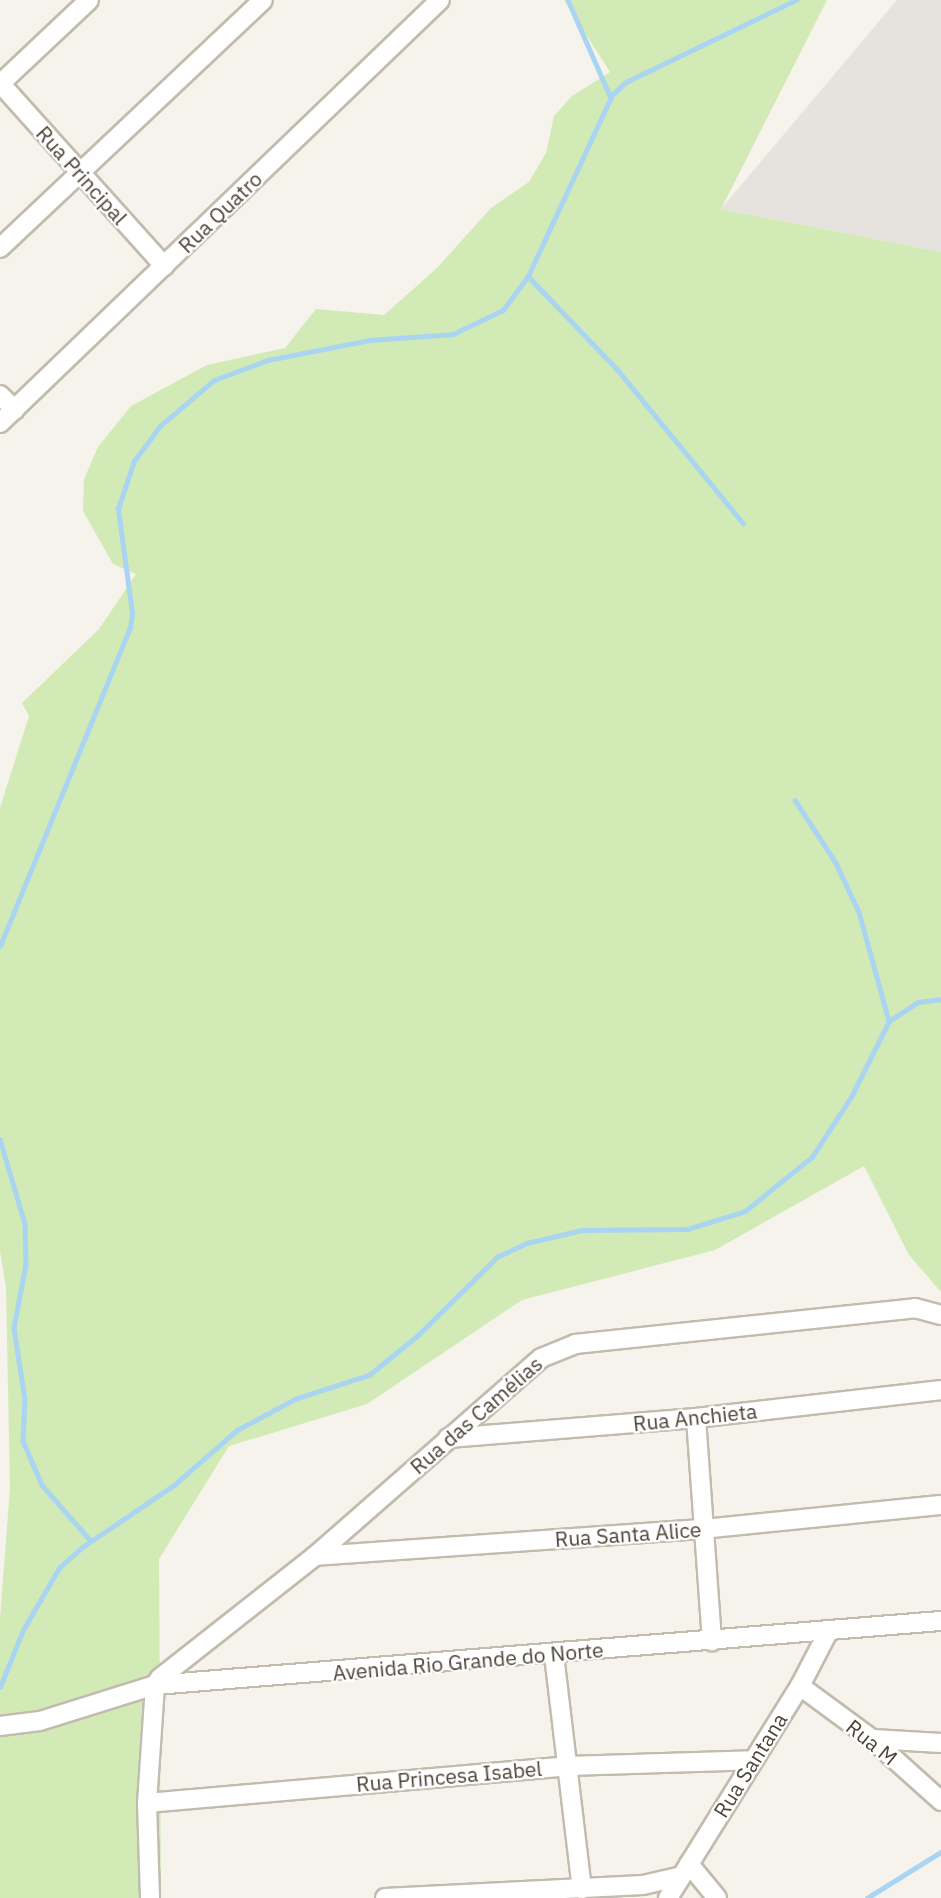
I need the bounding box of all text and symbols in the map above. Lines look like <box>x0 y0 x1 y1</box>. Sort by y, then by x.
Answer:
street label: Rua Principal <box>31 121 133 229</box>
street label: Rua Quatro <box>173 166 267 258</box>
street label: Rua das Camélias <box>405 1351 547 1479</box>
street label: Rua Anchieta <box>632 1398 758 1436</box>
street label: Rua Santa Alice <box>554 1516 702 1552</box>
street label: Avenida Rio Grande do Norte <box>332 1637 604 1685</box>
street label: Rua Santana <box>708 1708 792 1822</box>
street label: Rua M <box>841 1714 903 1770</box>
street label: Rua Princesa Isabel <box>355 1755 543 1797</box>

